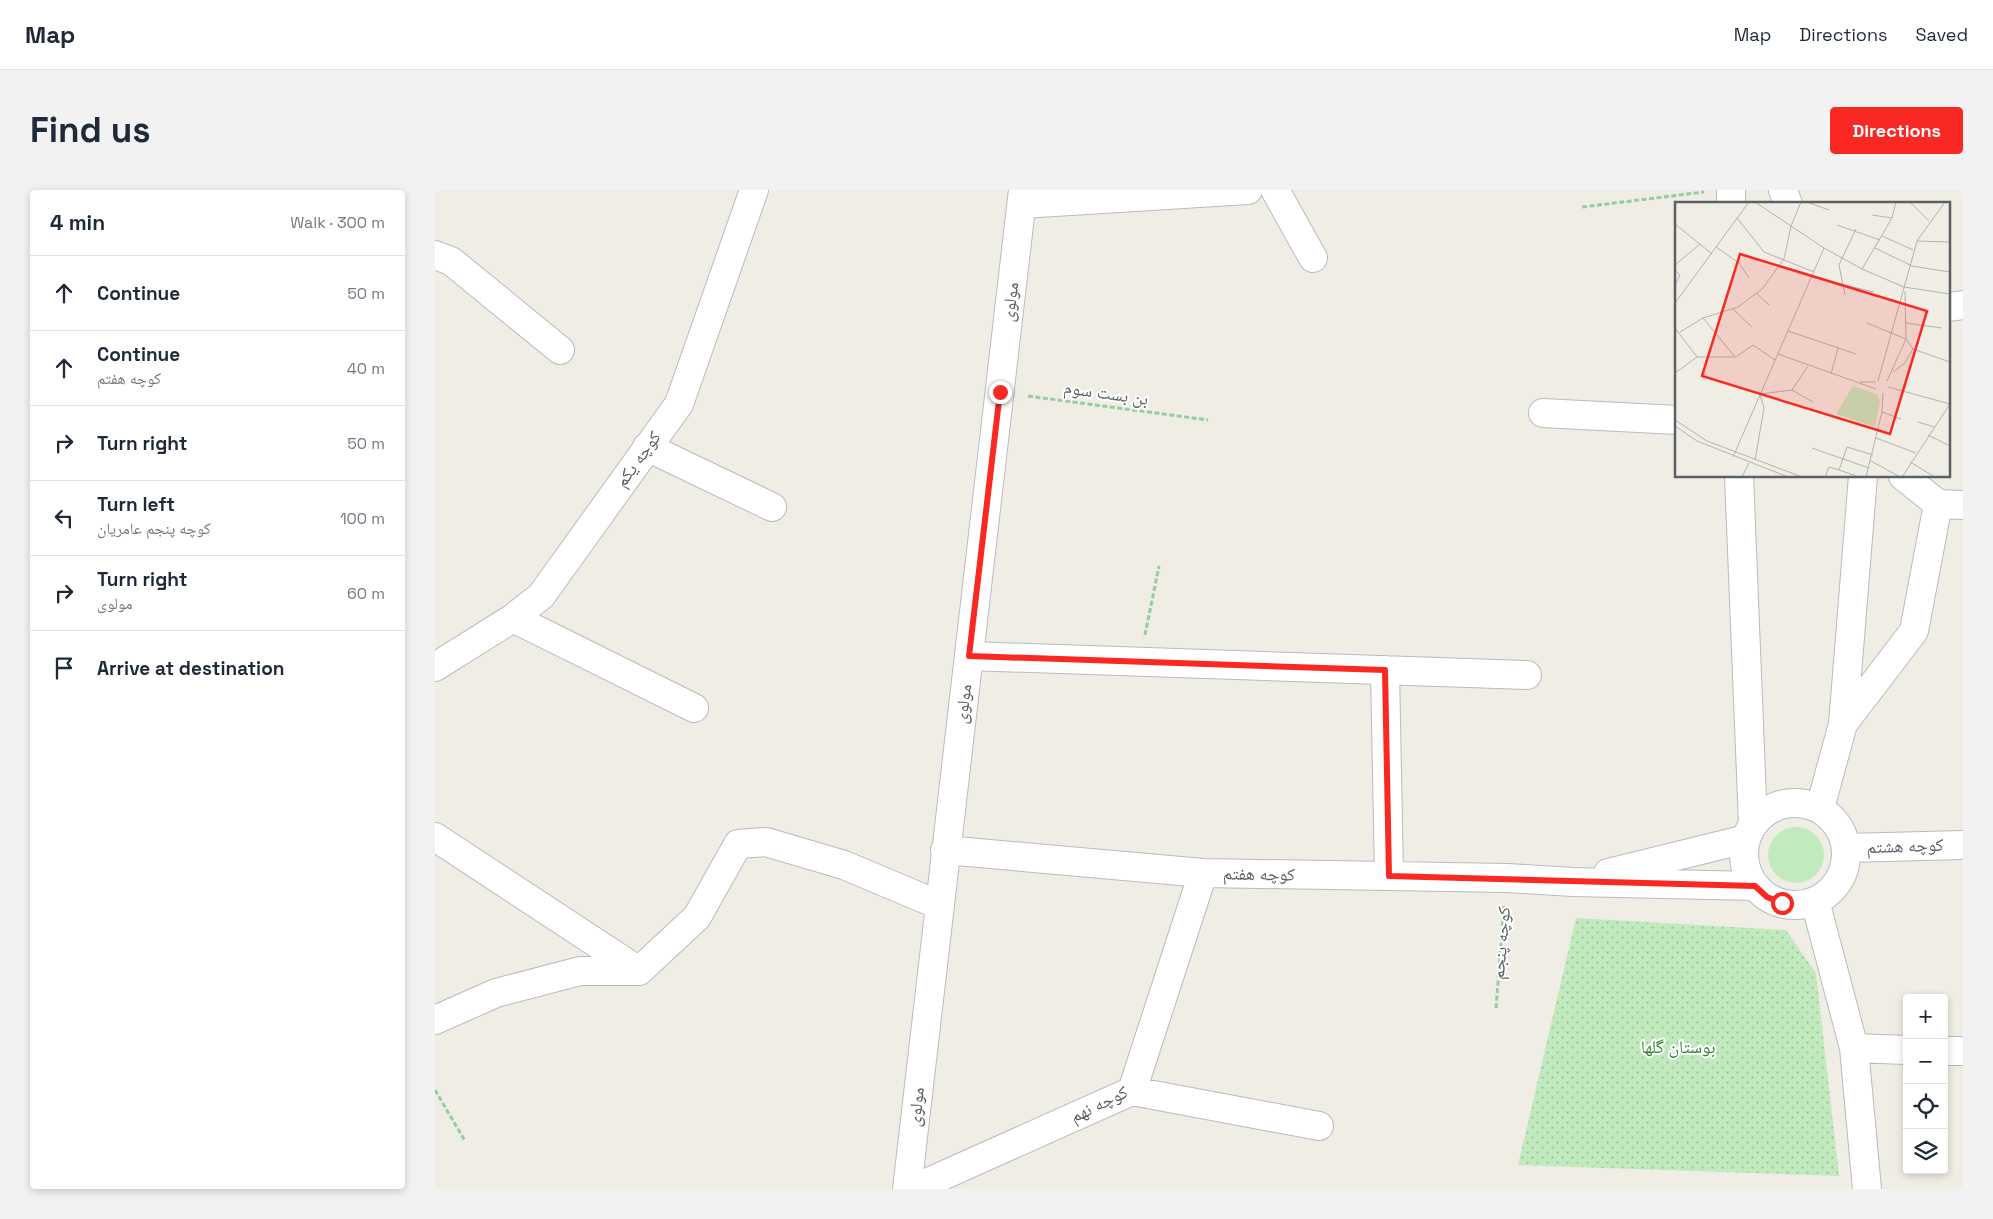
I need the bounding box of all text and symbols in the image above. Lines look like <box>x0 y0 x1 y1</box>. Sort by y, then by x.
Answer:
text: Map <box>25 19 75 50</box>
text: Map <box>1734 23 1771 46</box>
text: Directions <box>1799 23 1888 46</box>
text: Saved <box>1916 23 1968 46</box>
button: Directions <box>1830 107 1963 154</box>
text: Find us <box>30 108 151 152</box>
inset map <box>1675 202 1951 478</box>
text: 4 min <box>50 209 105 236</box>
text: Walk · 300 m <box>290 212 385 233</box>
icon: ahead <box>50 279 78 307</box>
text: Continue <box>97 281 180 306</box>
street label: مولوی <box>996 281 1023 323</box>
text: 50 m <box>347 283 385 304</box>
text: Continue <box>97 342 180 367</box>
icon: ahead <box>50 354 78 382</box>
text: 40 m <box>347 358 385 379</box>
text: کوچه هفتم <box>97 368 161 389</box>
street label: بن بست سوم <box>1062 375 1150 411</box>
route end <box>989 381 1012 404</box>
street label: کوچه یکم <box>609 426 667 492</box>
icon: right <box>50 429 78 457</box>
text: Turn right <box>97 431 187 456</box>
text: 50 m <box>347 433 385 454</box>
text: Turn left <box>97 492 175 517</box>
icon: left <box>50 504 78 532</box>
text: 100 m <box>340 508 385 529</box>
text: کوچه پنجم عامریان <box>97 518 211 539</box>
text: Turn right <box>97 567 187 592</box>
icon: right <box>50 579 78 607</box>
text: 60 m <box>347 583 385 604</box>
text: مولوی <box>97 593 133 614</box>
icon: arrive <box>50 654 78 682</box>
text: Arrive at destination <box>97 656 285 681</box>
street label: مولوی <box>949 683 976 725</box>
street label: کوچه هشتم <box>1866 833 1945 859</box>
street label: کوچه هفتم <box>1223 861 1296 887</box>
route start <box>1771 892 1794 915</box>
street label: کوچه پنجم <box>1486 905 1516 980</box>
map controls <box>1903 994 1948 1174</box>
button: + <box>1903 994 1948 1039</box>
park label: بوستان گلها <box>1641 1035 1715 1058</box>
button: − <box>1903 1039 1948 1084</box>
street label: کوچه نهم <box>1066 1080 1132 1128</box>
button: locate <box>1903 1084 1948 1129</box>
street label: مولوی <box>902 1086 929 1128</box>
button: layers <box>1903 1129 1948 1174</box>

